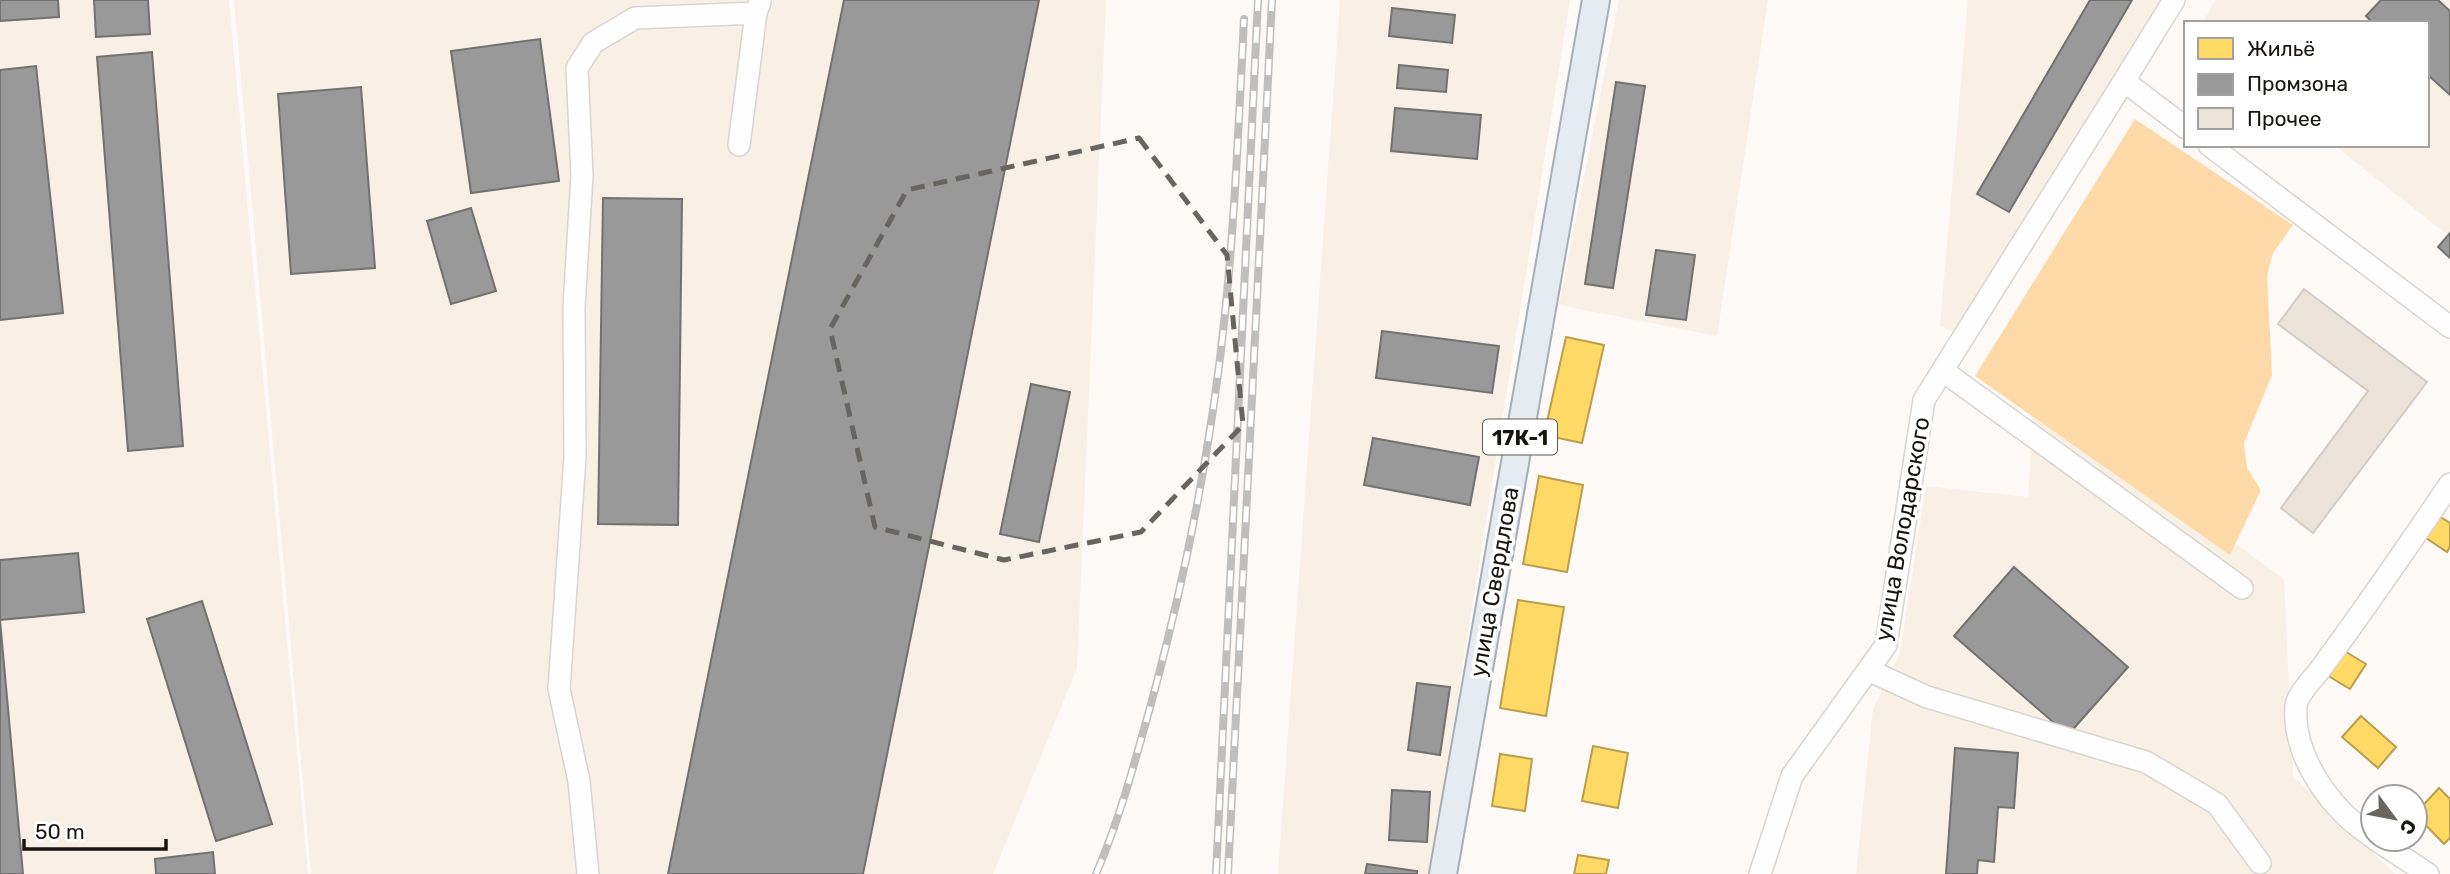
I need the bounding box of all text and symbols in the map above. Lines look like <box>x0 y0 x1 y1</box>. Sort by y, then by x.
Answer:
legend <box>2184 21 2429 147</box>
text: Жильё <box>2247 36 2315 61</box>
text: Промзона <box>2247 71 2348 96</box>
text: Прочее <box>2247 106 2322 131</box>
street label: улица Володарского <box>1868 415 1936 643</box>
road number: 17К-1 <box>1483 420 1557 454</box>
street label: улица Свердлова <box>1463 485 1525 679</box>
north arrow <box>2359 783 2429 853</box>
scale bar <box>24 808 166 852</box>
text: С <box>2395 815 2421 838</box>
text: 50 m <box>35 819 85 844</box>

